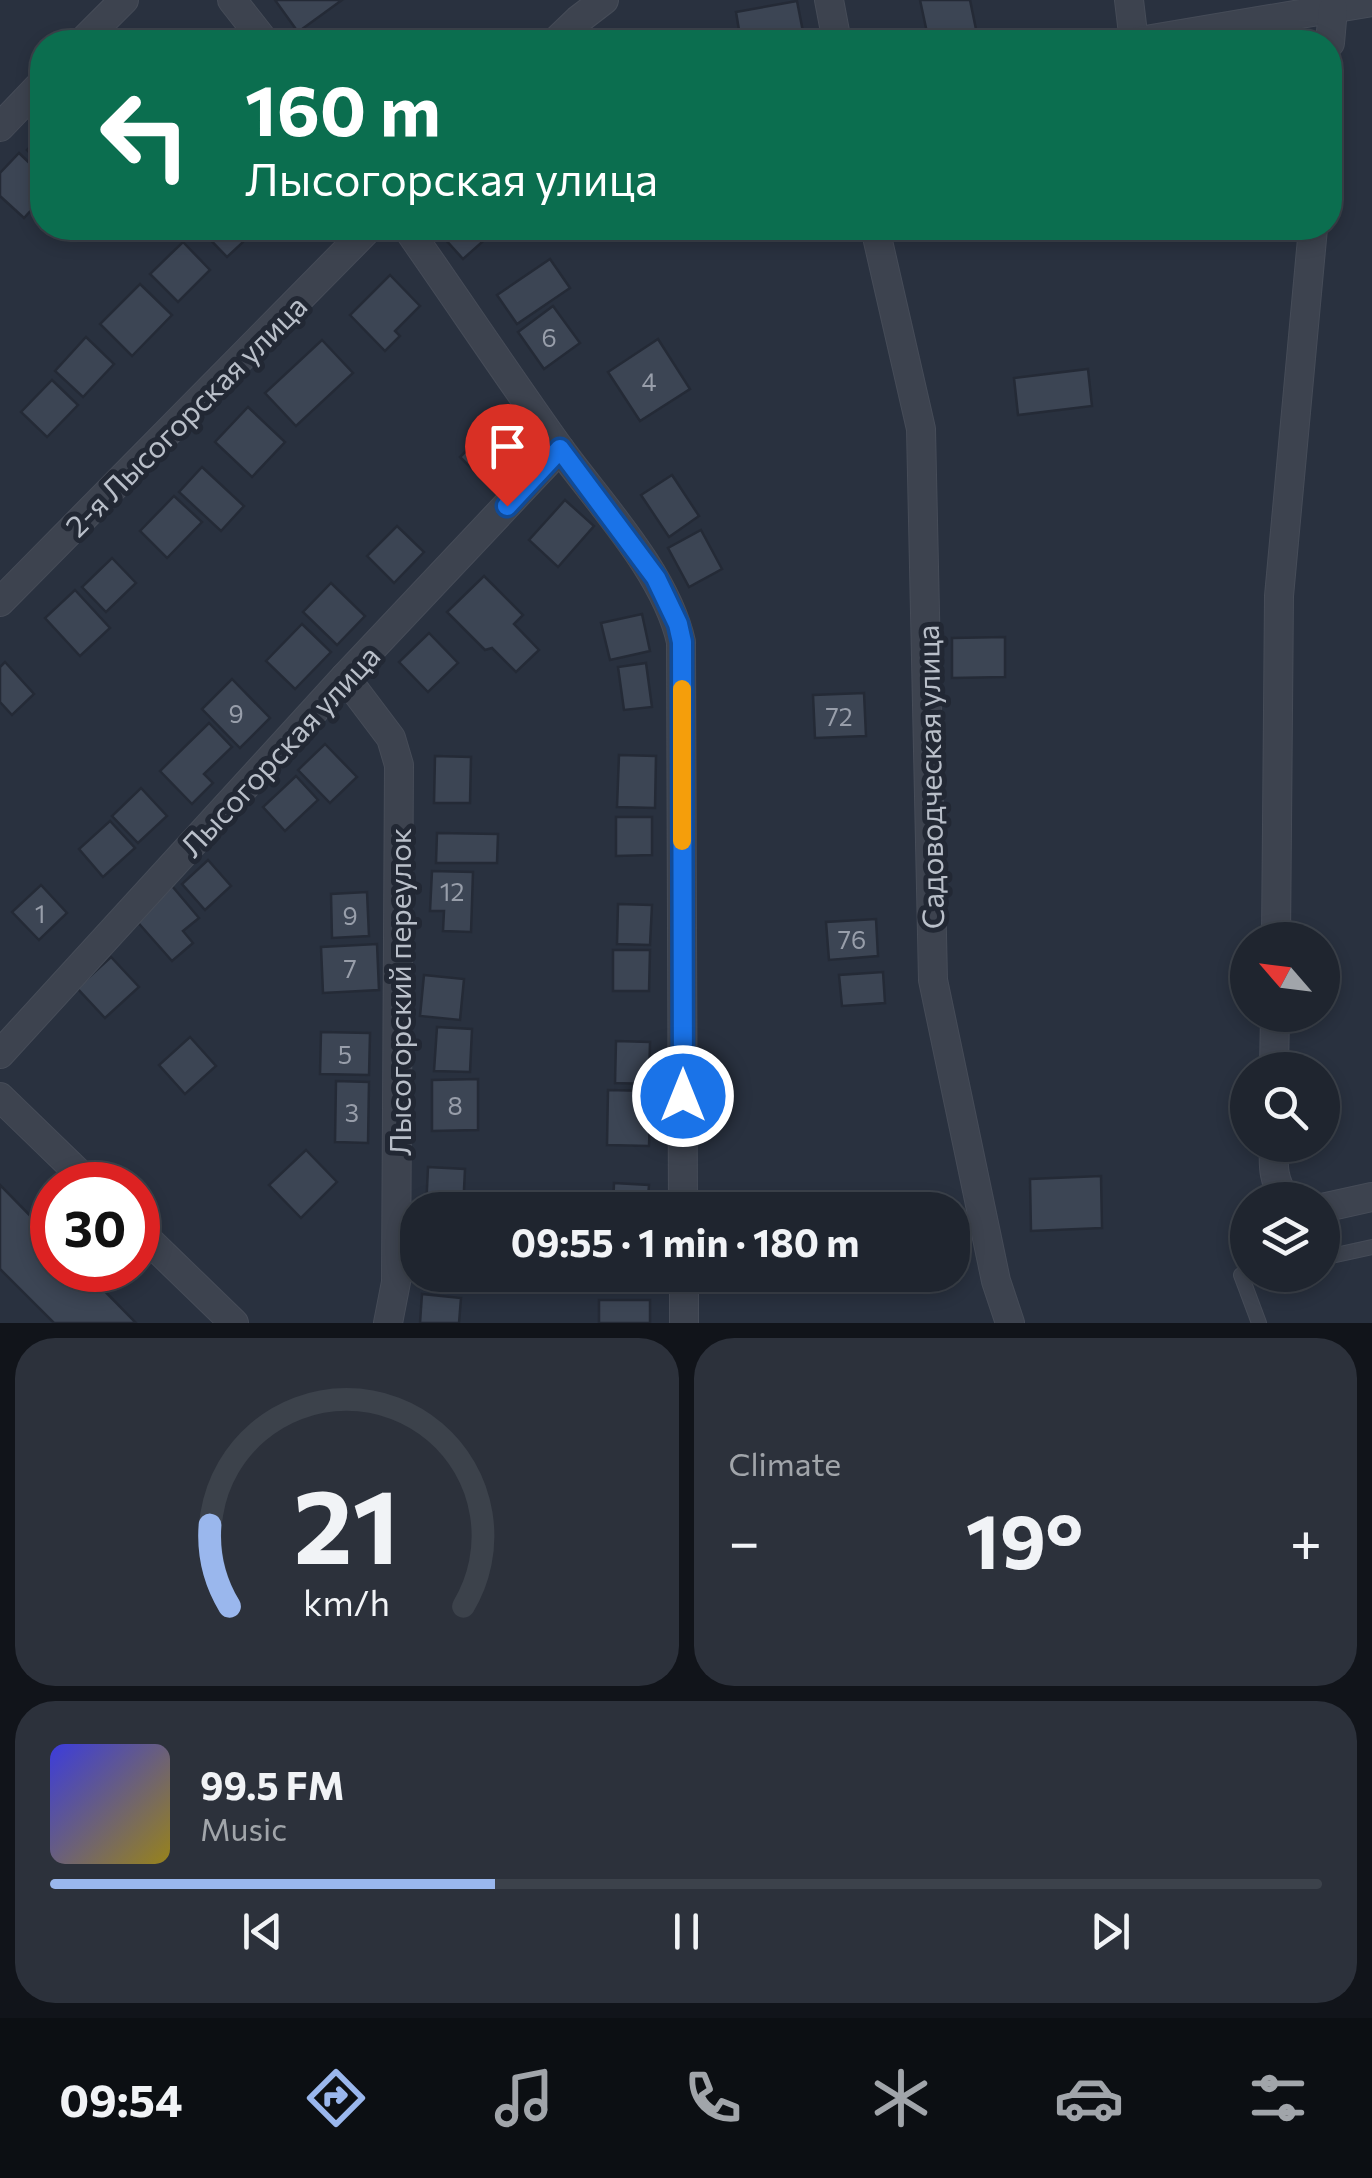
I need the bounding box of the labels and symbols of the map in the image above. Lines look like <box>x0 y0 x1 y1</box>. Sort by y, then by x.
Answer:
street label: 2-я Лысогорская улица <box>57 287 313 543</box>
house number: 6 <box>541 322 557 352</box>
house number: 4 <box>641 366 657 396</box>
pin <box>465 404 550 507</box>
street label: Садоводческая улица <box>908 624 950 930</box>
street label: Лысогорская улица <box>172 637 386 863</box>
house number: 9 <box>228 698 244 728</box>
house number: 72 <box>825 701 853 731</box>
street label: Лысогорский переулок <box>380 828 417 1156</box>
house number: 12 <box>440 876 464 906</box>
house number: 1 <box>35 898 45 928</box>
house number: 9 <box>342 900 358 930</box>
north arrow <box>1230 922 1340 1032</box>
house number: 76 <box>838 924 866 954</box>
house number: 7 <box>343 953 357 983</box>
house number: 5 <box>338 1039 352 1069</box>
position arrow <box>631 1044 735 1148</box>
house number: 8 <box>447 1090 463 1120</box>
house number: 3 <box>345 1097 359 1127</box>
speed limit sign: 30 <box>30 1162 160 1292</box>

